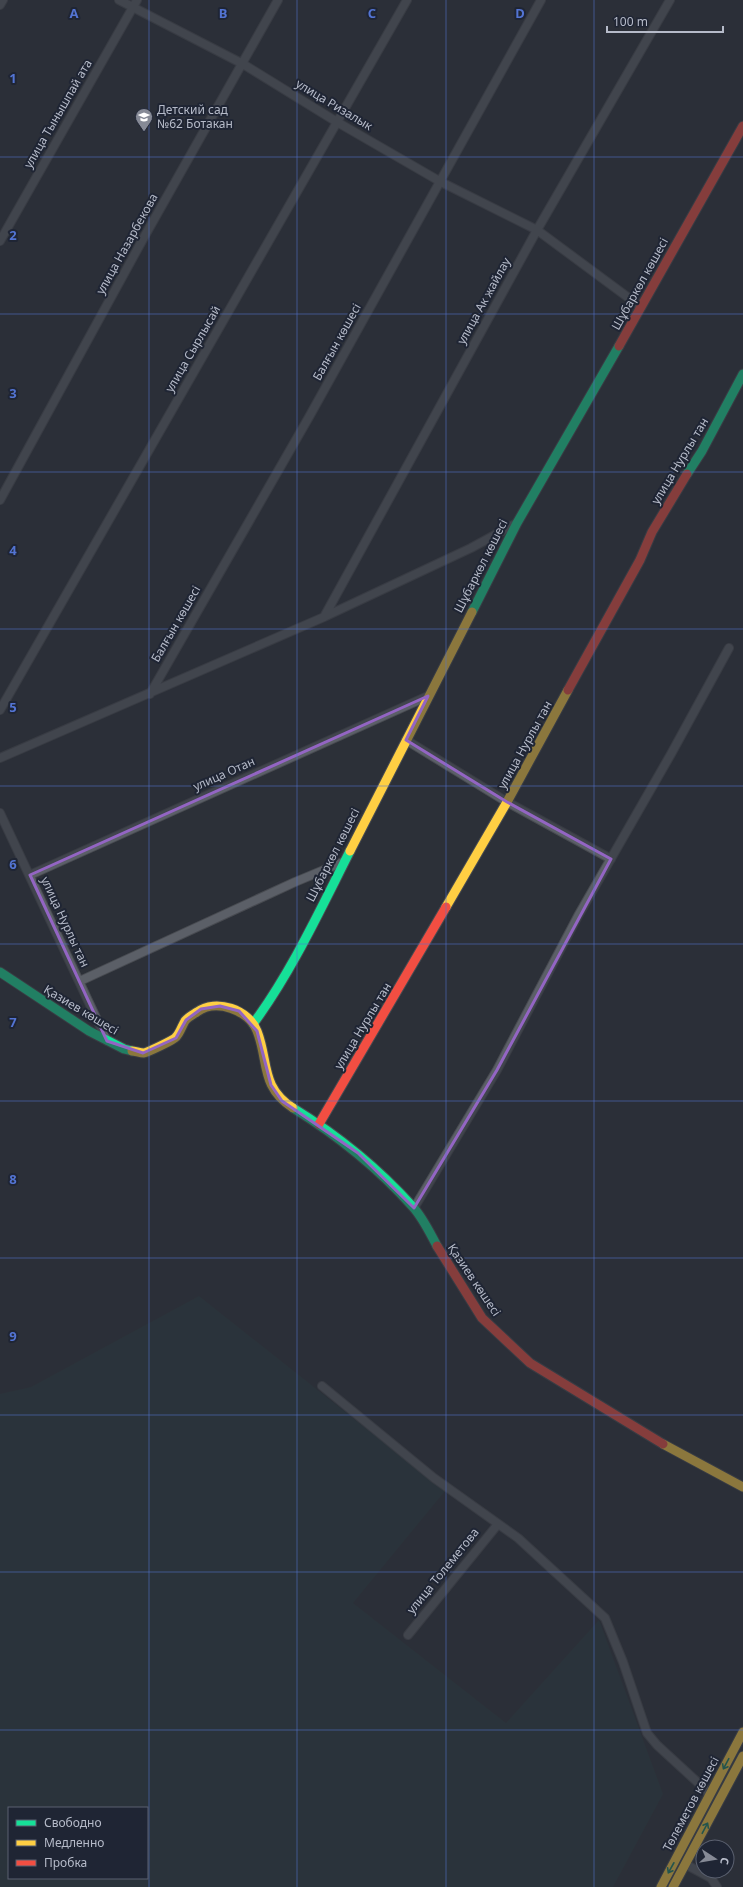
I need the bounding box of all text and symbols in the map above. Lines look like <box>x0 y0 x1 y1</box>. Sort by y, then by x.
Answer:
text: A <box>70 4 79 22</box>
text: B <box>219 4 227 22</box>
text: C <box>368 4 376 22</box>
text: D <box>515 4 525 22</box>
scale bar <box>607 8 723 34</box>
text: 100 m <box>613 13 648 30</box>
street label: улица Тынышпай ата <box>19 56 96 171</box>
text: 1 <box>9 69 17 87</box>
street label: улица Ризалык <box>293 75 376 135</box>
place label: Детский сад №62 Ботакан <box>157 101 233 132</box>
school or university icon: Детский сад №62 Ботакан <box>134 107 154 132</box>
street label: улица Назарбекова <box>92 190 161 297</box>
text: 2 <box>9 226 17 244</box>
street label: Шұбаркөл көшесі <box>607 235 672 333</box>
street label: улица Ак жайлау <box>453 253 515 347</box>
street label: Балғын көшесі <box>308 300 365 383</box>
street label: улица Сырлысай <box>161 302 224 395</box>
text: 3 <box>9 384 17 402</box>
street label: улица Нурлы тан <box>647 414 712 507</box>
street label: Шұбаркөл көшесі <box>450 516 511 615</box>
text: 4 <box>9 541 17 559</box>
street label: Балғын көшесі <box>147 582 204 665</box>
text: 5 <box>9 698 17 716</box>
street label: улица Нурлы тан <box>493 698 556 792</box>
street label: улица Отан <box>190 752 257 795</box>
street label: Шұбаркөл көшесі <box>302 805 363 904</box>
text: 6 <box>9 855 17 873</box>
street label: улица Нурлы тан <box>37 874 94 970</box>
street label: улица Нурлы тан <box>330 979 395 1072</box>
street label: Қазиев көшесі <box>41 981 122 1039</box>
text: 7 <box>9 1013 17 1031</box>
text: 8 <box>9 1170 17 1188</box>
street label: Қазиев көшесі <box>444 1240 505 1319</box>
text: 9 <box>9 1327 17 1345</box>
street label: улица Толеметова <box>403 1524 483 1617</box>
street label: Төлеметов көшесі <box>658 1753 723 1854</box>
one-way arrow <box>722 1757 729 1769</box>
legend <box>8 1807 148 1879</box>
text: Свободно <box>44 1814 102 1831</box>
one-way arrow <box>701 1822 709 1834</box>
text: Медленно <box>44 1834 104 1851</box>
north arrow <box>695 1839 735 1879</box>
text: Пробка <box>44 1854 87 1871</box>
text: С <box>717 1856 733 1866</box>
one-way arrow <box>667 1861 675 1873</box>

